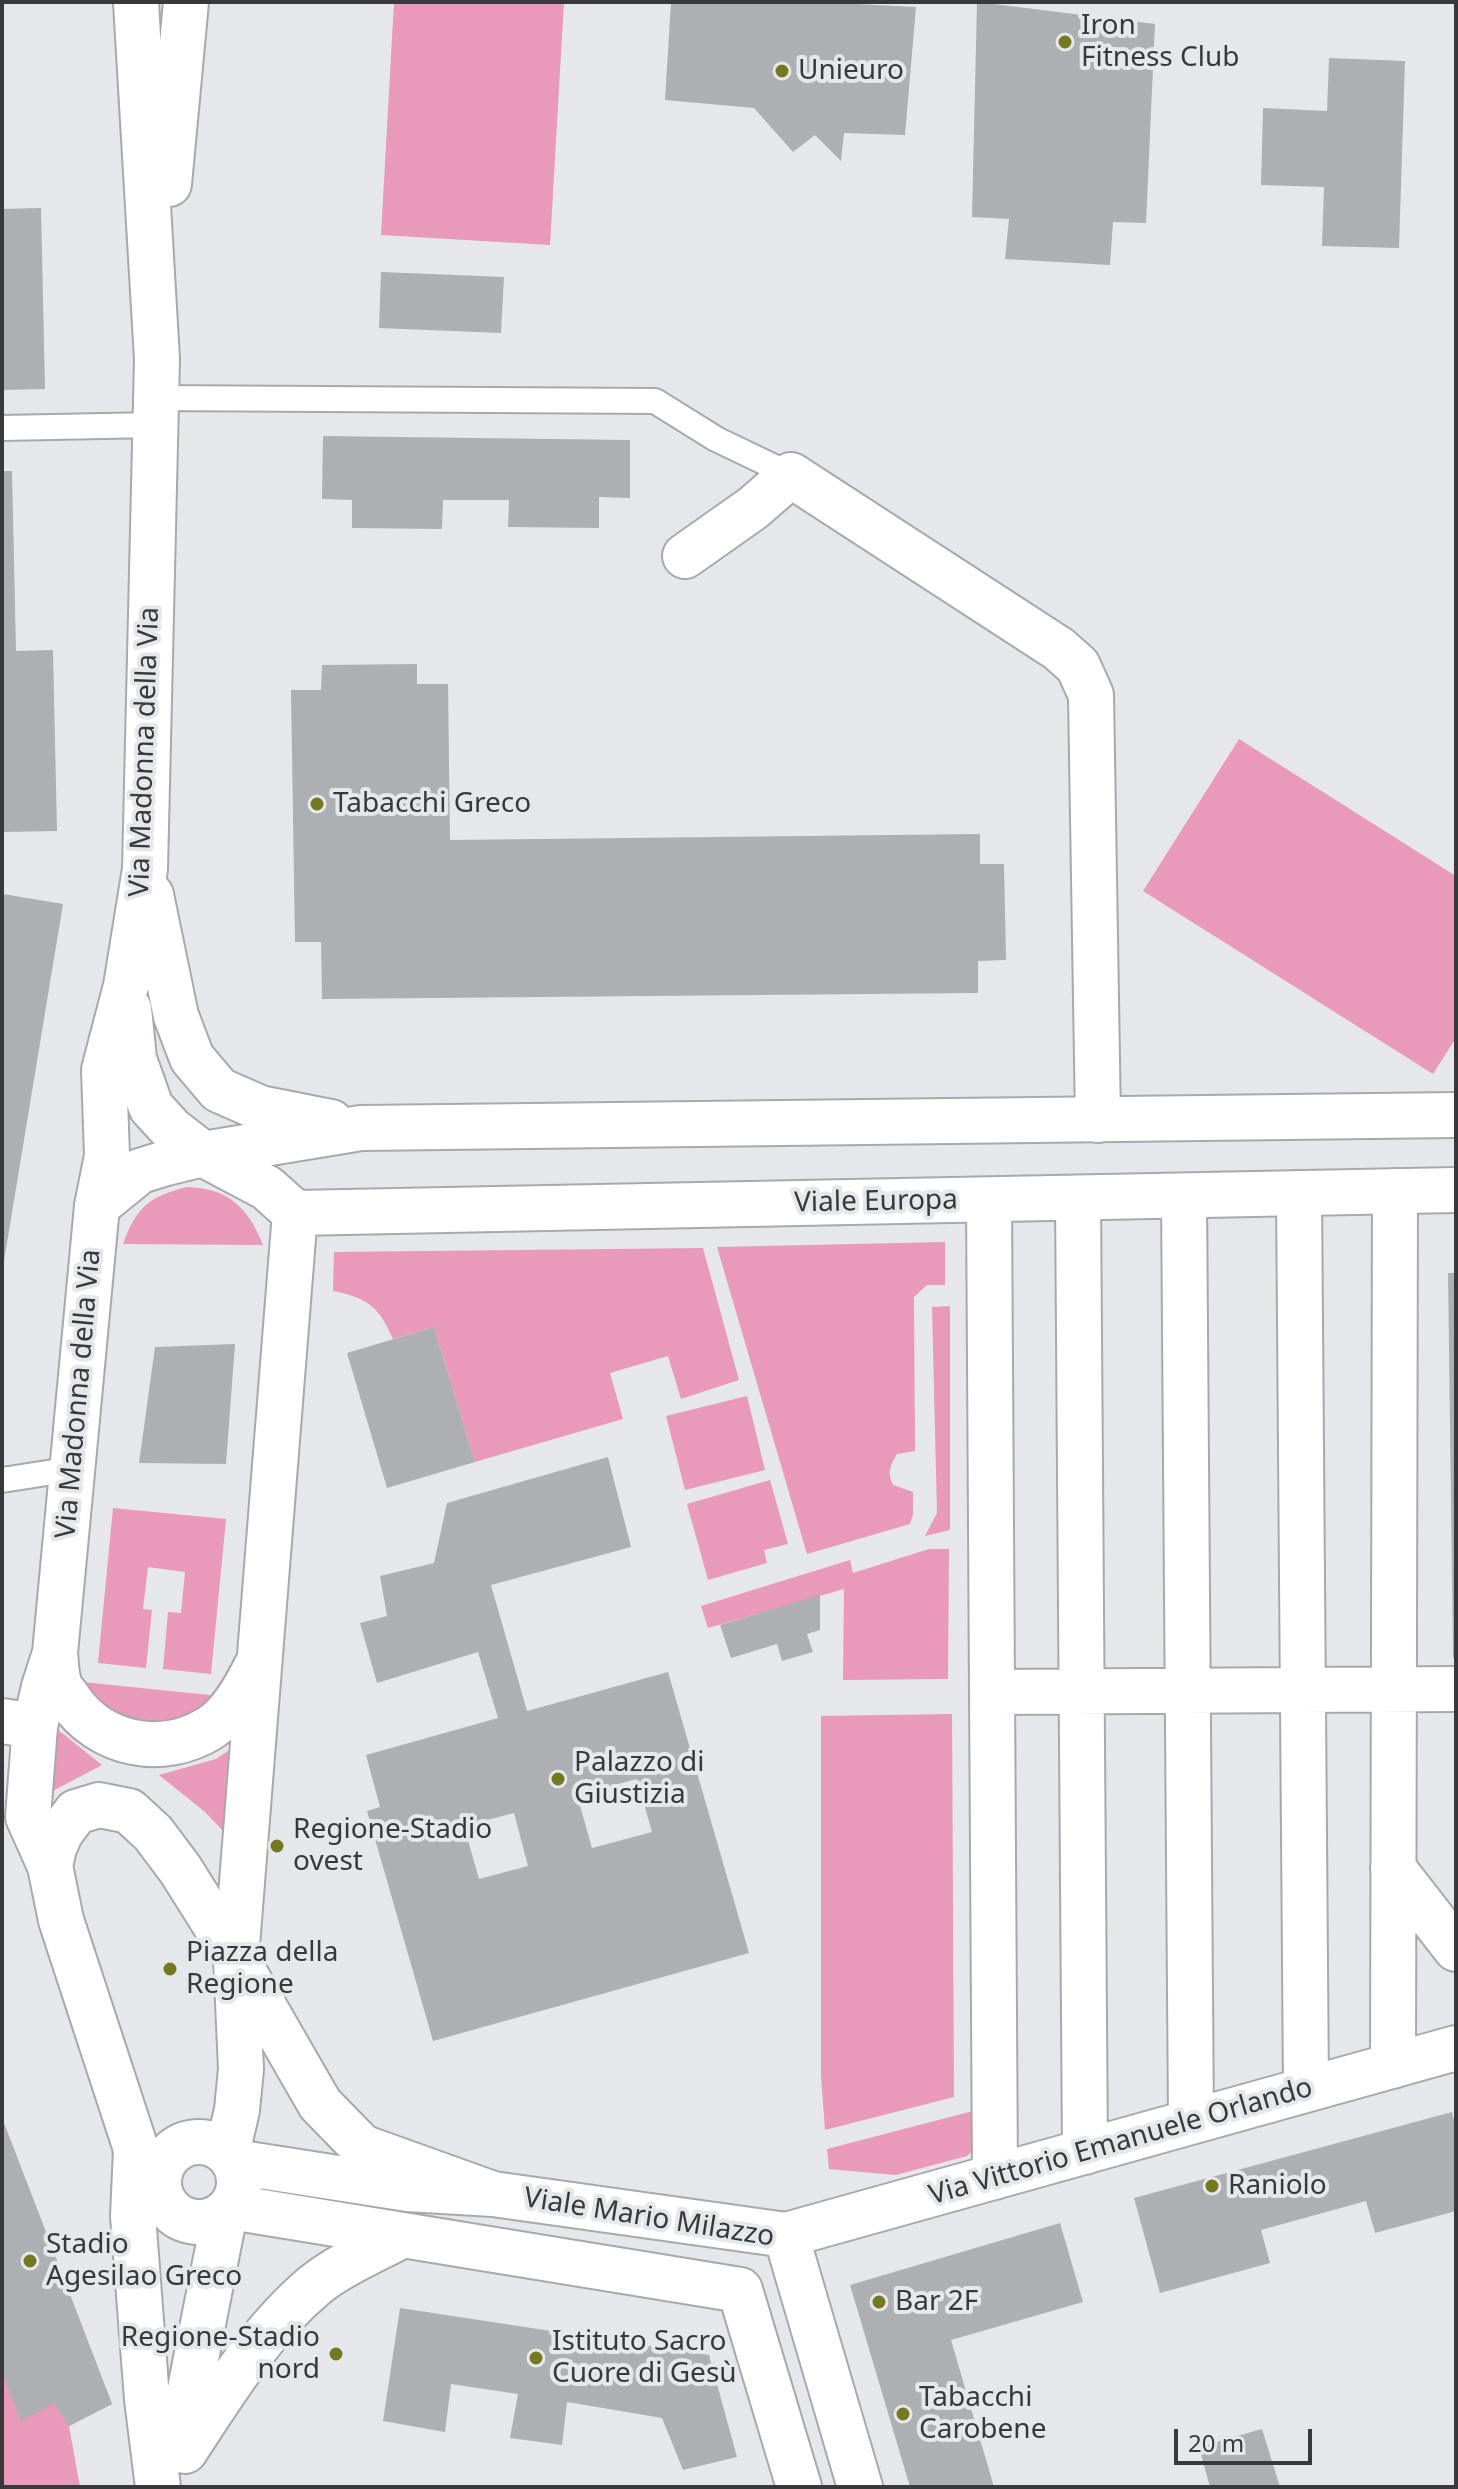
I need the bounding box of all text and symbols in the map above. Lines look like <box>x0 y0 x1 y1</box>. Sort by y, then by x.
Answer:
place label: Iron Fitness Club <box>1081 9 1240 75</box>
marker: Iron Fitness Club <box>1056 33 1074 51</box>
place label: Unieuro <box>798 54 904 88</box>
marker: Unieuro <box>773 62 791 80</box>
street label: Via Madonna della Via <box>123 606 167 898</box>
place label: Tabacchi Greco <box>333 787 531 821</box>
marker: Tabacchi Greco <box>308 795 326 813</box>
street label: Viale Europa <box>794 1184 958 1220</box>
street label: Via Madonna della Via <box>50 1248 108 1540</box>
place label: Palazzo di Giustizia <box>574 1746 705 1812</box>
marker: Palazzo di Giustizia <box>549 1770 567 1788</box>
place label: Regione-Stadio ovest <box>293 1813 492 1879</box>
marker: Regione-Stadio ovest <box>268 1837 286 1855</box>
place label: Piazza della Regione <box>186 1936 338 2002</box>
marker: Piazza della Regione <box>161 1960 179 1978</box>
street label: Via Vittorio Emanuele Orlando <box>925 2071 1317 2213</box>
place label: Raniolo <box>1228 2169 1327 2203</box>
marker: Raniolo <box>1203 2177 1221 2195</box>
street label: Viale Mario Milazzo <box>521 2182 777 2254</box>
place label: Stadio Agesilao Greco <box>46 2228 242 2294</box>
marker: Stadio Agesilao Greco <box>21 2252 39 2270</box>
place label: Bar 2F <box>895 2285 978 2319</box>
marker: Bar 2F <box>870 2293 888 2311</box>
place label: Regione-Stadio nord <box>121 2321 320 2387</box>
place label: Istituto Sacro Cuore di Gesù <box>552 2325 737 2391</box>
marker: Regione-Stadio nord <box>327 2345 345 2363</box>
marker: Istituto Sacro Cuore di Gesù <box>527 2349 545 2367</box>
place label: Tabacchi Carobene <box>919 2381 1046 2447</box>
marker: Tabacchi Carobene <box>894 2405 912 2423</box>
scale bar <box>1178 2413 1316 2463</box>
text: 20 m <box>1188 2426 1244 2459</box>

